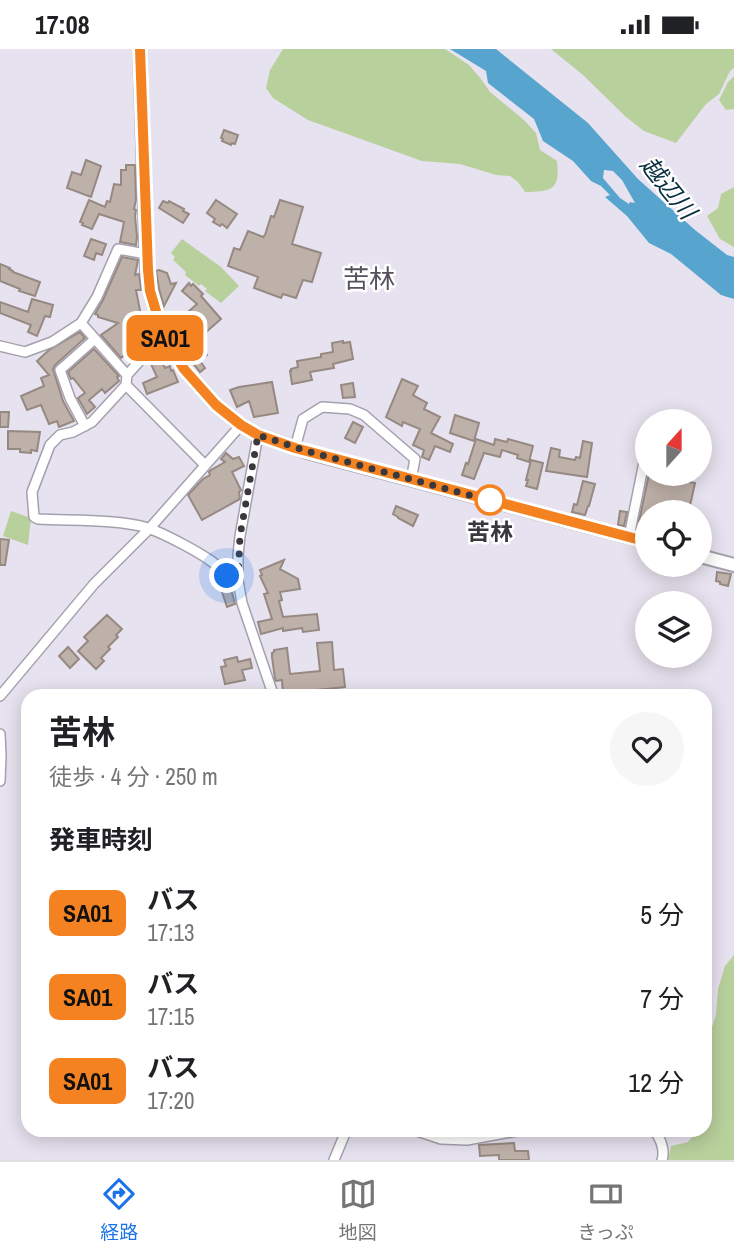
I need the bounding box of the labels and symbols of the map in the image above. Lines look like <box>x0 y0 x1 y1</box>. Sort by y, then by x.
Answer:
water label: 越辺川 <box>634 149 706 228</box>
district label: 苦林 <box>343 261 395 296</box>
line badge: SA01 <box>116 315 214 361</box>
north arrow <box>635 409 712 487</box>
marker: 苦林 <box>475 485 505 515</box>
place label: 苦林 <box>467 516 513 547</box>
your location <box>209 558 244 593</box>

